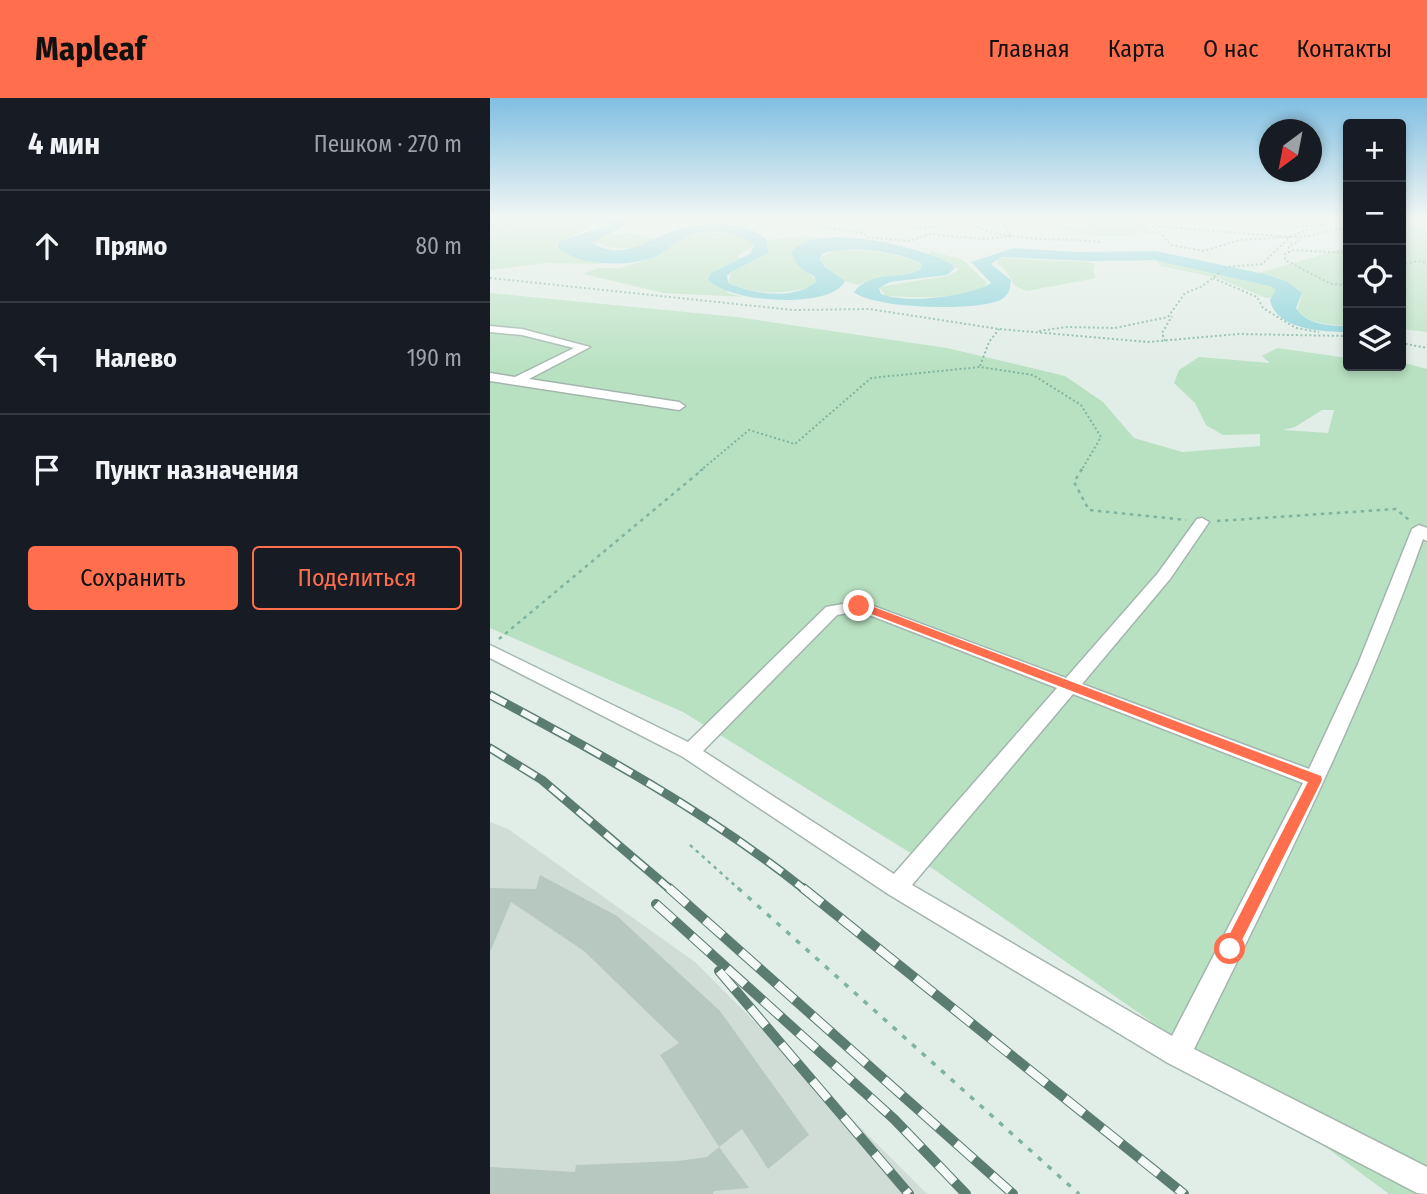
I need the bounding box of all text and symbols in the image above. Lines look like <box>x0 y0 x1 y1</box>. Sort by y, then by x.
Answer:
text: Mapleaf <box>35 29 146 69</box>
text: Главная <box>988 35 1070 63</box>
text: Карта <box>1108 35 1165 63</box>
text: О нас <box>1203 35 1258 63</box>
text: Контакты <box>1296 35 1392 63</box>
north arrow <box>1259 119 1322 182</box>
map controls <box>1343 119 1406 371</box>
button: + <box>1343 119 1406 182</box>
text: 4 мин <box>28 126 100 162</box>
text: Пешком · 270 m <box>314 130 462 158</box>
button: − <box>1343 182 1406 245</box>
icon: ahead <box>28 227 66 265</box>
text: Прямо <box>95 231 167 262</box>
text: 80 m <box>415 232 462 260</box>
button: locate <box>1343 245 1406 308</box>
button: layers <box>1343 308 1406 371</box>
icon: left <box>28 339 66 377</box>
text: Налево <box>95 343 177 374</box>
text: 190 m <box>407 344 462 372</box>
icon: arrive <box>28 451 66 489</box>
text: Пункт назначения <box>95 455 299 486</box>
button: Сохранить <box>28 546 238 610</box>
button: Поделиться <box>252 546 462 610</box>
route end <box>843 590 874 621</box>
route start <box>1214 933 1245 964</box>

